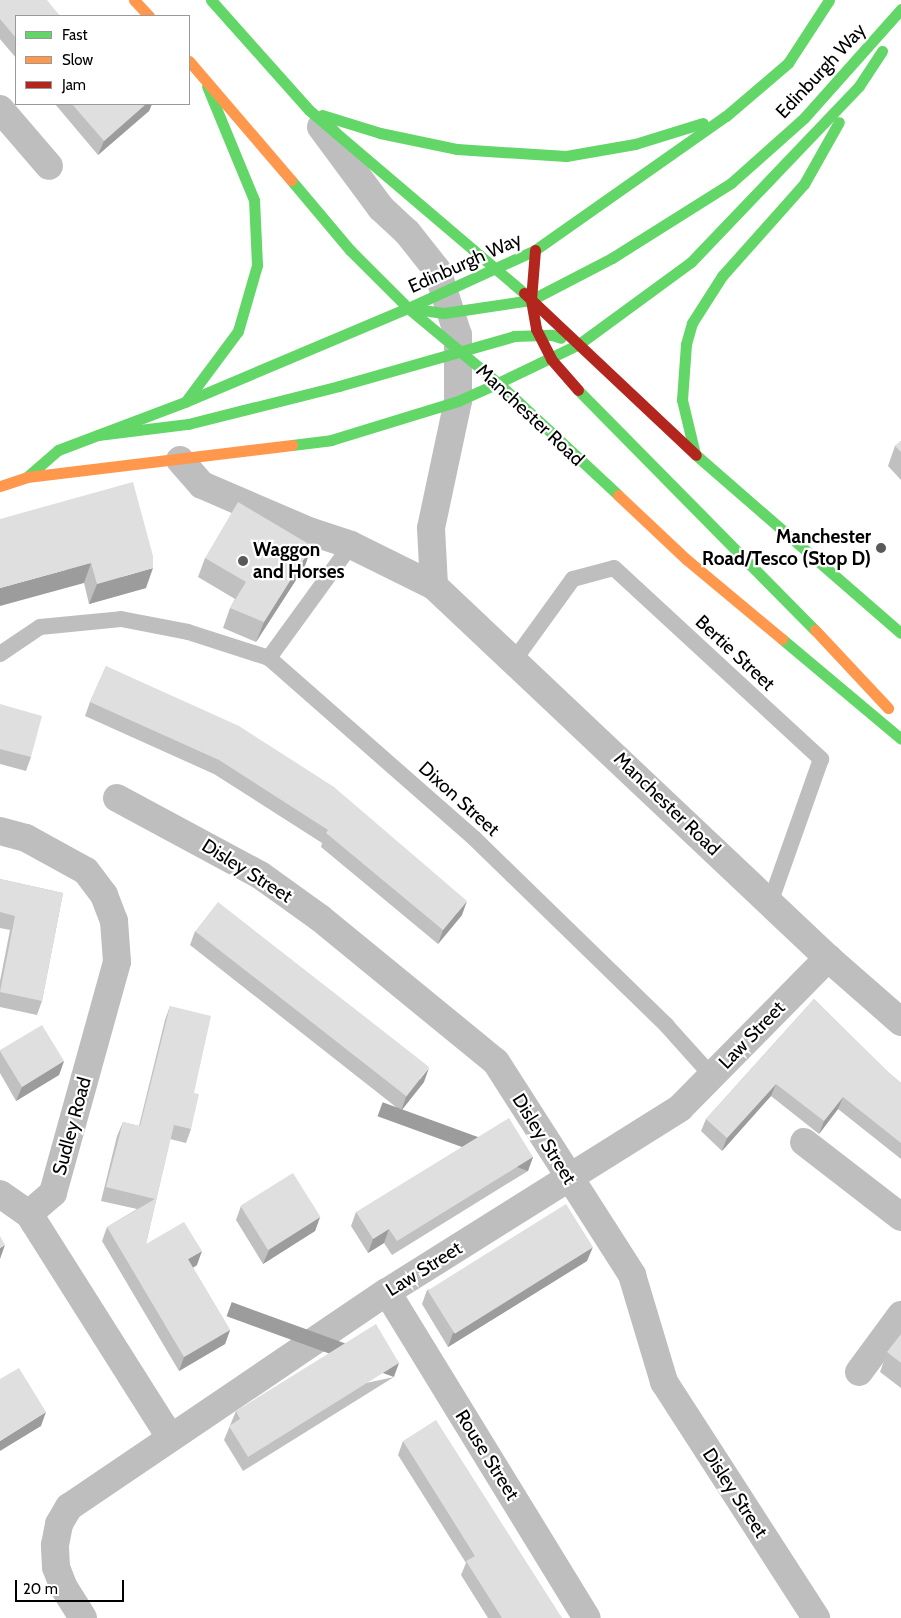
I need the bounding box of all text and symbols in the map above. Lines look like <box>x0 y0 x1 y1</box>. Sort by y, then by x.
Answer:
legend <box>15 15 190 105</box>
street label: Edinburgh Way <box>771 19 871 123</box>
text: Fast <box>62 26 87 44</box>
text: Slow <box>62 51 93 69</box>
text: Jam <box>62 76 86 94</box>
street label: Edinburgh Way <box>405 228 525 298</box>
street label: Manchester Road <box>471 359 589 471</box>
place label: Manchester Road/Tesco (Stop D) <box>702 526 871 570</box>
place label: Waggon and Horses <box>253 539 345 583</box>
marker: Manchester Road/Tesco (Stop D) <box>875 542 887 554</box>
marker: Waggon and Horses <box>237 555 249 567</box>
street label: Bertie Street <box>691 610 779 696</box>
street label: Manchester Road <box>609 747 725 861</box>
street label: Dixon Street <box>414 757 504 841</box>
street label: Disley Street <box>198 834 296 908</box>
street label: Law Street <box>714 996 790 1074</box>
street label: Sudley Road <box>48 1074 96 1178</box>
street label: Disley Street <box>507 1090 581 1188</box>
street label: Law Street <box>382 1237 466 1301</box>
street label: Rouse Street <box>450 1406 524 1504</box>
street label: Disley Street <box>698 1444 772 1542</box>
scale bar <box>18 1570 126 1602</box>
text: 20 m <box>23 1580 58 1598</box>

